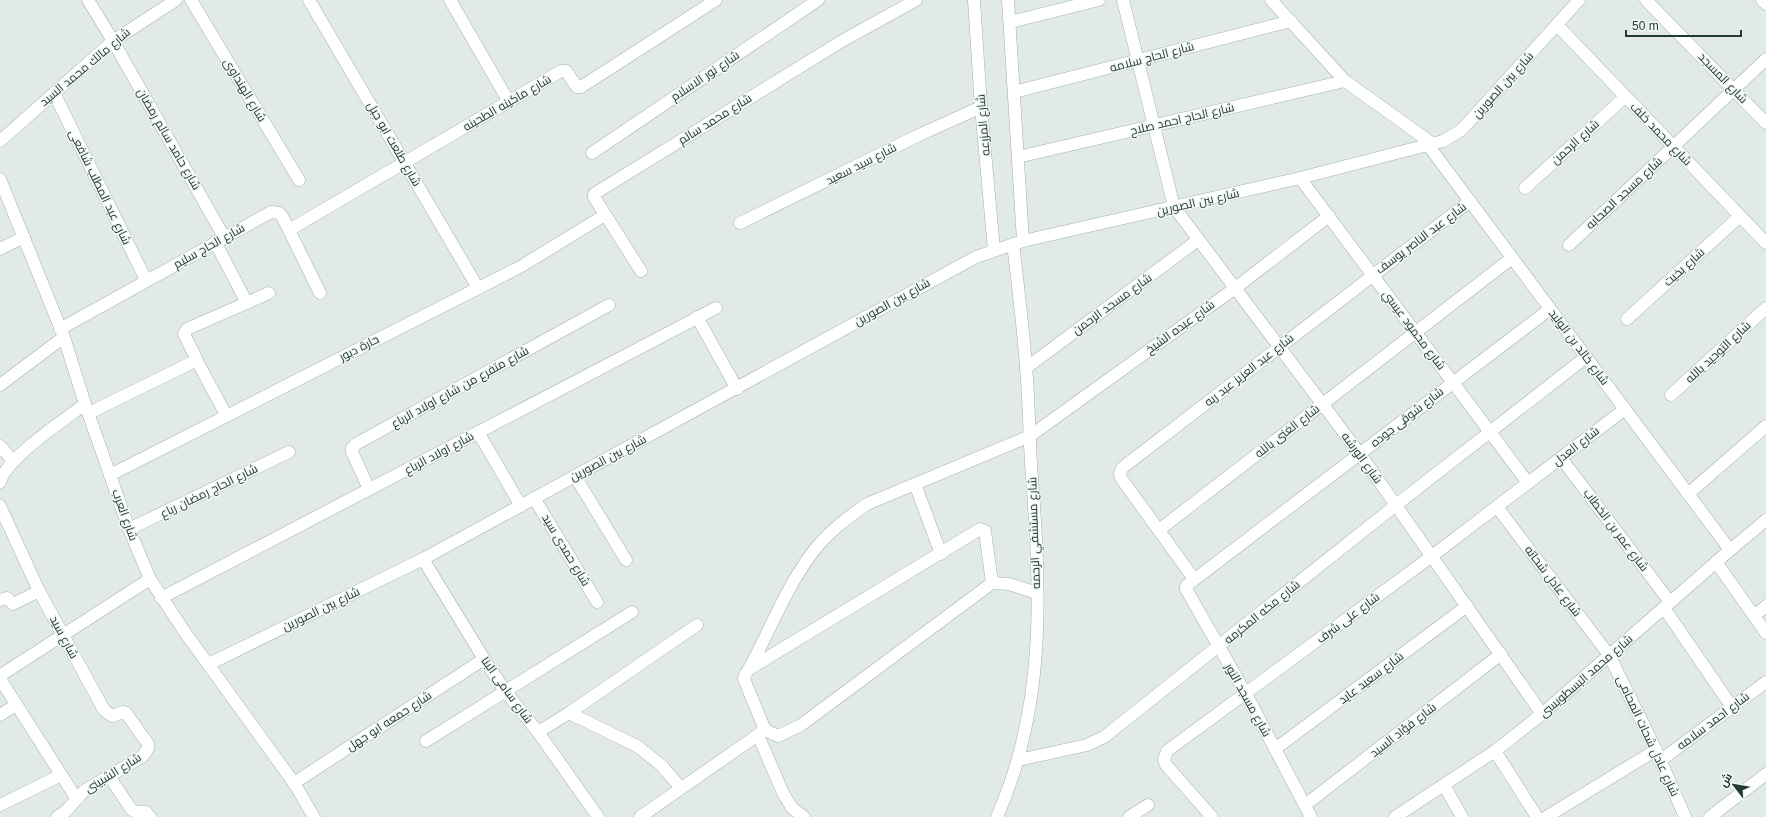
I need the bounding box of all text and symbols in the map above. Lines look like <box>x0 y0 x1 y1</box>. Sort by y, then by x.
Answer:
scale bar <box>1626 12 1741 38</box>
text: 50 m <box>1632 19 1659 33</box>
street label: شارع مالك محمد السيد <box>37 25 134 110</box>
street label: شارع الحاج سلامه <box>1108 39 1196 76</box>
street label: شارع نور الاسلام <box>668 48 743 105</box>
street label: شارع بين الصورين <box>1470 49 1537 122</box>
street label: شارع المسجد <box>1695 50 1751 107</box>
street label: شارع الهنداوى <box>220 56 269 125</box>
street label: شارع ماكينه الطحينه <box>460 72 554 135</box>
street label: شارع حامد سالم رمضان <box>133 86 204 193</box>
street label: شارع محمد سالم <box>676 91 755 148</box>
street label: شارع المزرعه <box>973 93 994 156</box>
street label: شارع طلعت ابو جبل <box>363 99 424 189</box>
street label: شارع الحاج احمد صلاح <box>1128 100 1236 139</box>
street label: شارع محمد خلف <box>1627 100 1695 169</box>
street label: شارع الرحمن <box>1548 117 1603 168</box>
street label: شارع عبد المطلب شافعى <box>65 127 134 247</box>
street label: شارع سيد سعيد <box>823 140 899 189</box>
street label: شارع مسجد الصحابه <box>1583 154 1666 233</box>
street label: شارع بين الصورين <box>1155 186 1241 219</box>
street label: شارع عبد الناصر يوسف <box>1373 199 1470 277</box>
street label: شارع الحاج سليم <box>171 221 248 272</box>
street label: شارع بخيت <box>1661 245 1708 290</box>
street label: شارع مسجد الرحمن <box>1070 270 1155 338</box>
street label: شارع بين الصورين <box>852 275 933 329</box>
street label: شارع محمود عيسي <box>1377 287 1449 374</box>
street label: شارع عبده الشيخ <box>1143 297 1218 358</box>
street label: شارع خالد بن الوليد <box>1545 306 1612 388</box>
street label: شارع التوحيد بالله <box>1682 318 1754 387</box>
street label: شارع عبد العزيز عبد ربه <box>1202 331 1297 410</box>
street label: حارة دبور <box>336 332 381 364</box>
street label: شارع متفرع من شارع اولاد الرباع <box>389 343 532 432</box>
street label: شارع شوقى جوده <box>1368 384 1447 451</box>
street label: شارع الغنى بالله <box>1252 401 1323 461</box>
street label: شارع العدل <box>1550 423 1603 469</box>
street label: شارع اولاد الرباع <box>402 429 477 478</box>
street label: شارع الورشه <box>1338 430 1385 487</box>
street label: شارع بين الصورين <box>567 432 649 485</box>
street label: شارع الحاج رمضان رباع <box>158 461 261 522</box>
street label: شارع مستشفي الرحمه <box>1025 477 1046 589</box>
street label: شارع عمر بن الخطاب <box>1580 486 1652 575</box>
street label: شارع العرب <box>108 487 141 543</box>
street label: شارع حمدى سيد <box>538 511 593 589</box>
street label: شارع عادل شحاته <box>1521 543 1584 620</box>
street label: شارع مكه المكرمه <box>1221 577 1303 648</box>
street label: شارع بين الصورين <box>280 584 363 635</box>
street label: شارع على شرف <box>1314 590 1383 647</box>
street label: شارع سيد <box>46 613 81 661</box>
street label: شارع محمد البسطويسى <box>1537 632 1636 721</box>
street label: شارع سعيد عايد <box>1336 649 1407 708</box>
street label: شارع سامى البنا <box>477 654 536 727</box>
street label: شارع مسجد النور <box>1221 660 1274 740</box>
street label: شارع عادل شحات المحامى <box>1613 673 1682 799</box>
street label: شارع جمعه ابو جهل <box>344 688 435 755</box>
street label: شارع احمد سلامه <box>1674 689 1753 754</box>
street label: شارع فؤاد السيد <box>1367 700 1439 761</box>
street label: شارع الشبينى <box>82 750 144 797</box>
north arrow <box>1714 765 1754 805</box>
text: ش <box>1717 771 1735 790</box>

